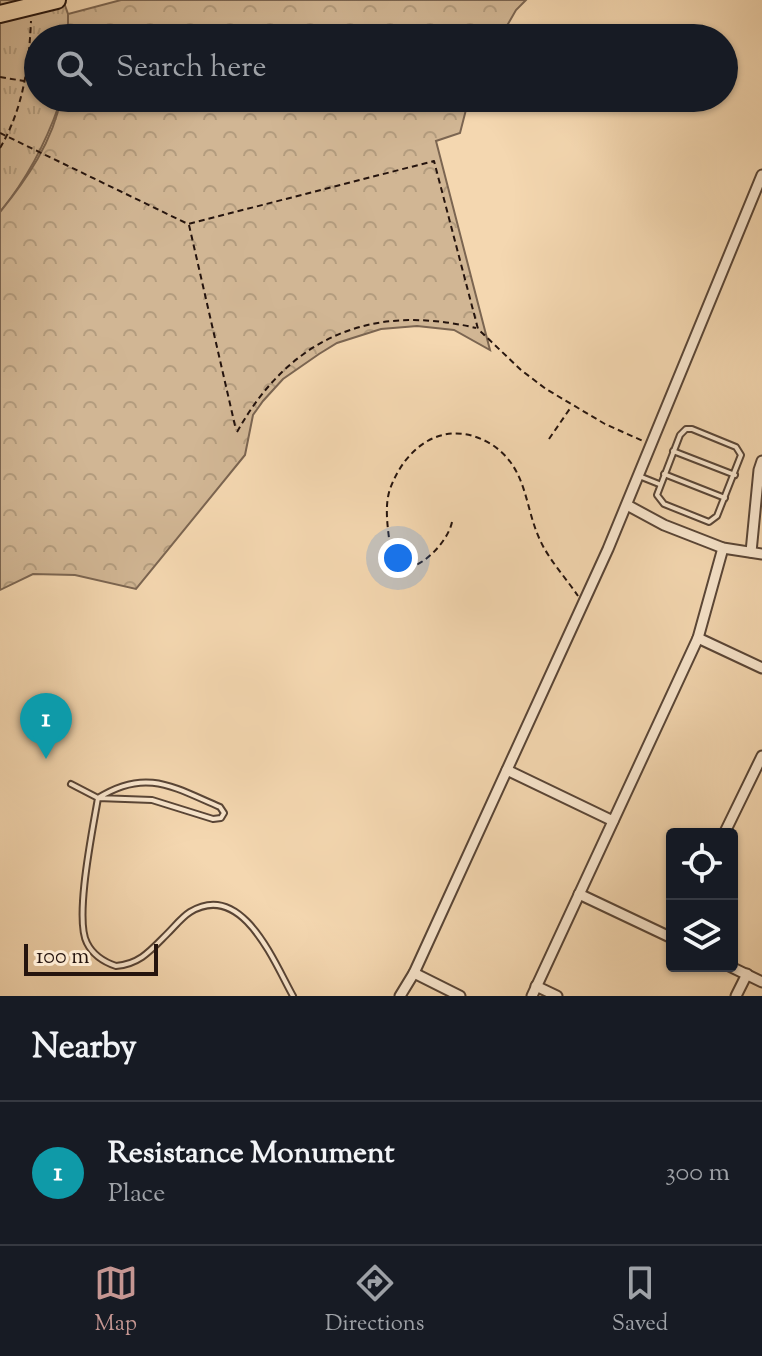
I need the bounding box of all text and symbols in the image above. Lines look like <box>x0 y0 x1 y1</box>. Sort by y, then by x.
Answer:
search box <box>24 24 738 112</box>
icon: search <box>52 46 96 90</box>
text: Search here <box>116 47 266 90</box>
your location <box>378 538 418 578</box>
pin: 1 <box>20 693 72 759</box>
map controls <box>666 828 738 972</box>
button: locate <box>666 828 738 900</box>
button: layers <box>666 900 738 972</box>
scale bar <box>24 940 158 976</box>
text: 100 m <box>36 942 89 974</box>
text: Nearby <box>32 1024 137 1073</box>
text: Resistance Monument <box>108 1133 395 1176</box>
text: 1 <box>54 1155 62 1192</box>
text: 300 m <box>665 1155 730 1192</box>
text: Place <box>108 1176 165 1213</box>
tab: Map <box>94 1261 138 1341</box>
tab: Directions <box>325 1261 424 1341</box>
tab: Saved <box>612 1261 668 1341</box>

